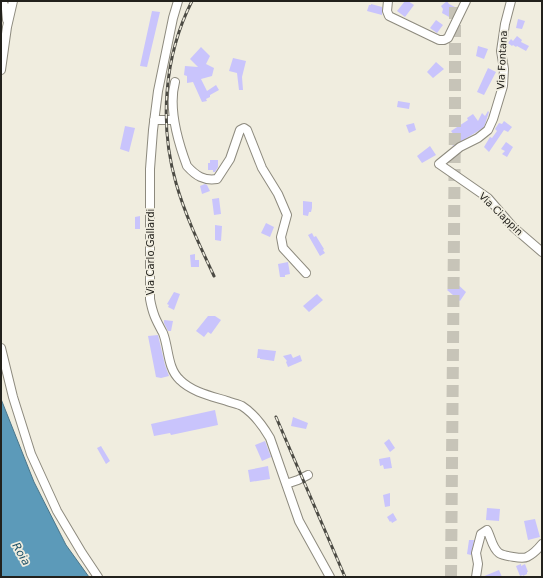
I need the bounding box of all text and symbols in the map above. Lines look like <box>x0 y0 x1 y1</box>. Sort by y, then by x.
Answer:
street label: Via Fontana <box>495 30 509 90</box>
street label: Via Ciappin <box>477 190 525 238</box>
street label: Via Carlo Gallardi <box>145 209 156 295</box>
water label: Roia <box>9 540 33 568</box>

